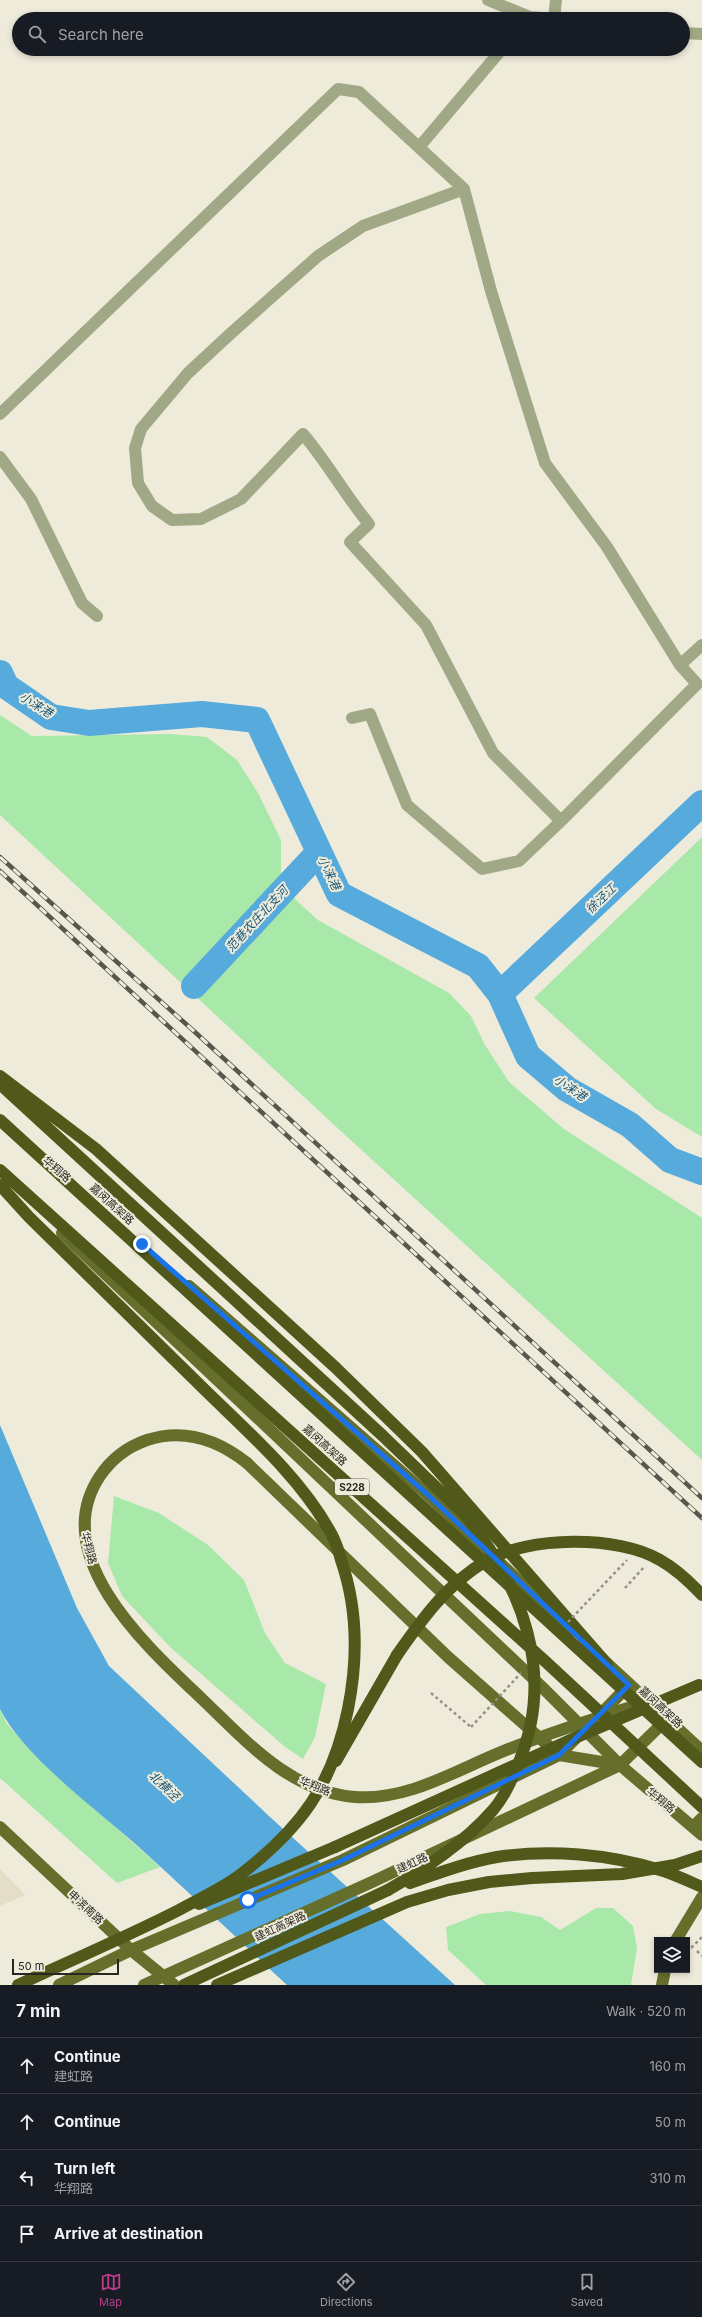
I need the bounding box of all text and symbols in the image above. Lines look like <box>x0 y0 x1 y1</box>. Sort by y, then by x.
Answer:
search box <box>12 12 690 56</box>
icon: search <box>26 23 48 45</box>
text: Search here <box>58 25 144 44</box>
water label: 小涞港 <box>17 689 57 722</box>
water label: 小涞港 <box>315 853 345 894</box>
water label: 徐泾江 <box>582 880 620 916</box>
water label: 范巷农庄北支河 <box>222 881 292 954</box>
water label: 小涞港 <box>551 1071 591 1105</box>
street label: 华翔路 <box>40 1153 74 1185</box>
street label: 嘉闵高架路 <box>87 1180 137 1228</box>
route end <box>133 1235 151 1253</box>
street label: 嘉闵高架路 <box>300 1421 350 1469</box>
road number: S228 <box>335 1479 369 1495</box>
street label: 华翔路 <box>78 1530 100 1566</box>
street label: 嘉闵高架路 <box>636 1683 686 1731</box>
water label: 北横泾 <box>146 1768 183 1804</box>
street label: 华翔路 <box>297 1773 333 1799</box>
street label: 华翔路 <box>644 1784 678 1816</box>
street label: 建虹路 <box>394 1850 430 1876</box>
street label: 申滨南路 <box>65 1887 107 1927</box>
route start <box>239 1891 257 1909</box>
street label: 建虹高架路 <box>252 1908 308 1944</box>
map controls <box>654 1937 690 1973</box>
button: layers <box>654 1937 690 1973</box>
scale bar <box>12 1957 119 1976</box>
text: 50 m <box>18 1959 44 1973</box>
text: 7 min <box>16 2001 61 2021</box>
text: Walk · 520 m <box>606 2003 686 2019</box>
text: Continue <box>54 2047 121 2066</box>
icon: ahead <box>16 2055 38 2077</box>
text: 160 m <box>649 2058 686 2074</box>
text: 建虹路 <box>54 2068 93 2084</box>
icon: ahead <box>16 2111 38 2133</box>
text: Continue <box>54 2112 121 2131</box>
text: 50 m <box>655 2114 686 2130</box>
text: Turn left <box>54 2159 115 2178</box>
icon: left <box>16 2167 38 2189</box>
text: 310 m <box>649 2170 686 2186</box>
text: 华翔路 <box>54 2180 93 2196</box>
icon: arrive <box>16 2223 38 2245</box>
text: Arrive at destination <box>54 2224 203 2243</box>
tab: Map <box>99 2271 122 2309</box>
tab: Directions <box>320 2271 373 2309</box>
tab: Saved <box>571 2271 603 2309</box>

